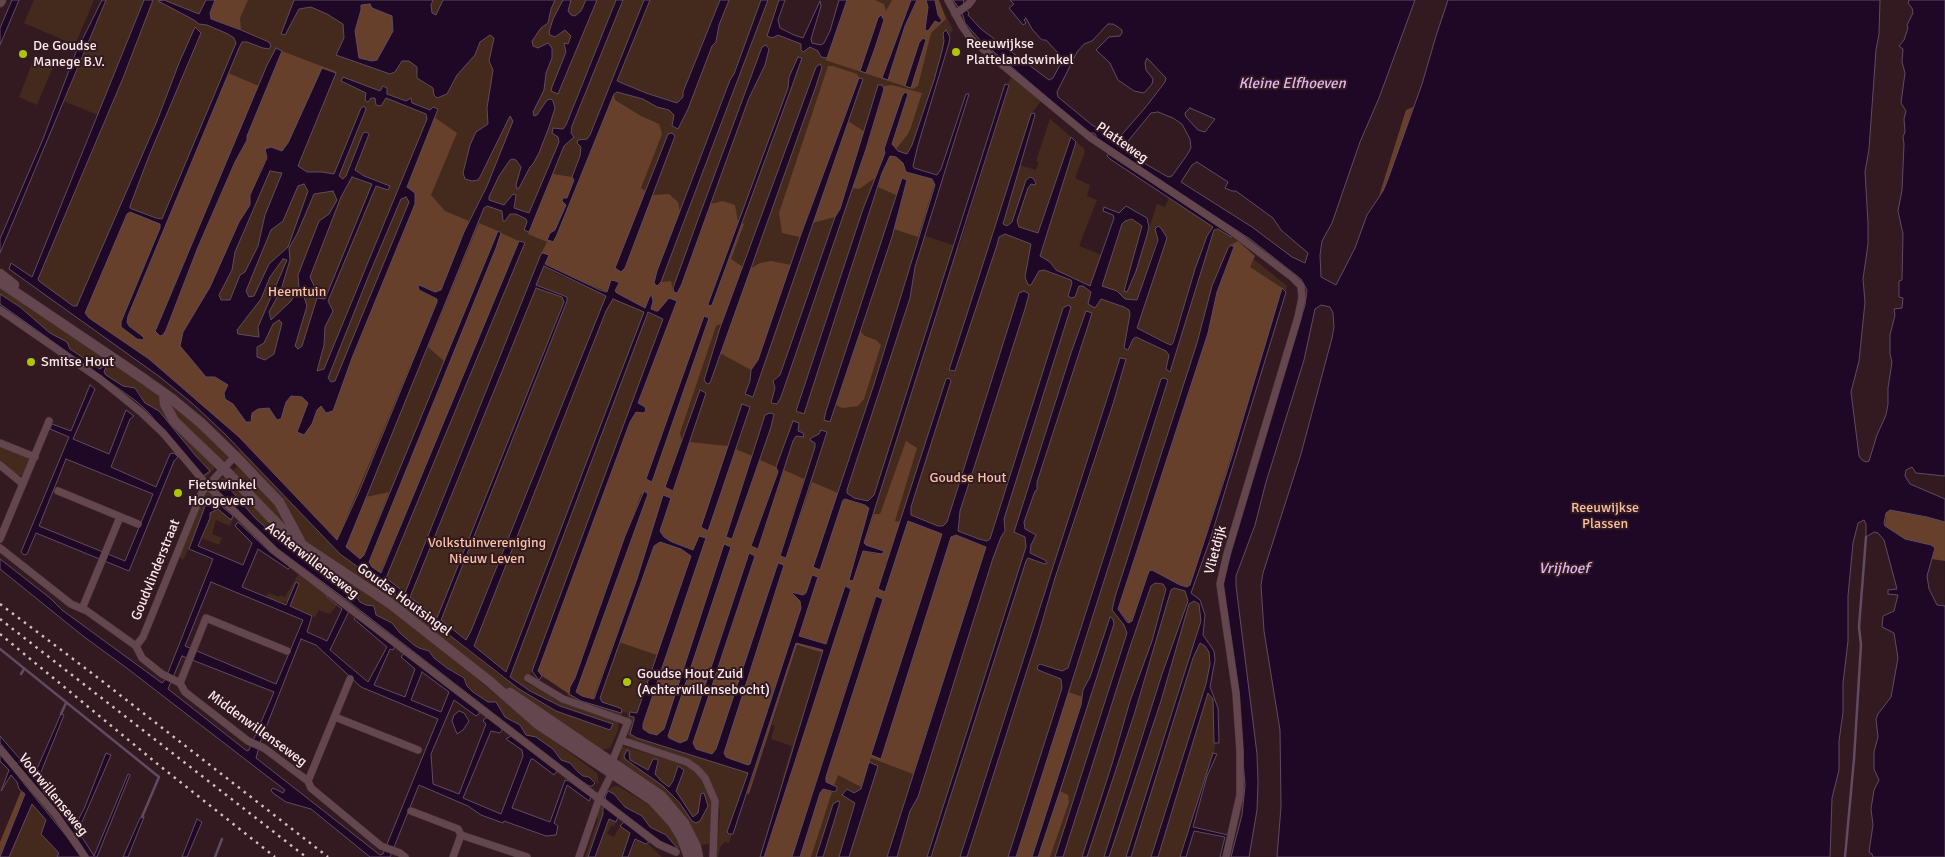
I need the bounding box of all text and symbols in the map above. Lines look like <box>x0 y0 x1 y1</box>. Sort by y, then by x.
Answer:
place label: Reeuwijkse Plattelandswinkel <box>966 36 1074 68</box>
place label: De Goudse Manege B.V. <box>33 38 105 70</box>
marker: Reeuwijkse Plattelandswinkel <box>950 46 962 58</box>
marker: De Goudse Manege B.V. <box>17 48 29 60</box>
water label: Kleine Elfhoeven <box>1238 75 1346 93</box>
street label: Platteweg <box>1093 119 1151 167</box>
park label: Heemtuin <box>268 284 326 300</box>
place label: Smitse Hout <box>41 354 114 370</box>
marker: Smitse Hout <box>25 356 37 368</box>
park label: Goudse Hout <box>930 470 1006 486</box>
place label: Fietswinkel Hoogeveen <box>188 477 257 510</box>
marker: Fietswinkel Hoogeveen <box>172 487 184 499</box>
park label: Reeuwijkse Plassen <box>1571 500 1639 532</box>
street label: Goudvlinderstraat <box>128 517 184 623</box>
street label: Achterwillenseweg <box>262 519 362 603</box>
street label: Vlietdijk <box>1201 524 1231 576</box>
park label: Volkstuinvereniging Nieuw Leven <box>428 535 546 568</box>
street label: Goudse Houtsingel <box>353 560 455 640</box>
water label: Vrijhoef <box>1539 560 1589 578</box>
place label: Goudse Hout Zuid (Achterwillensebocht) <box>637 666 770 699</box>
marker: Goudse Hout Zuid (Achterwillensebocht) <box>621 676 633 688</box>
street label: Middenwillenseweg <box>204 687 310 771</box>
street label: Voorwillenseweg <box>15 750 91 840</box>

